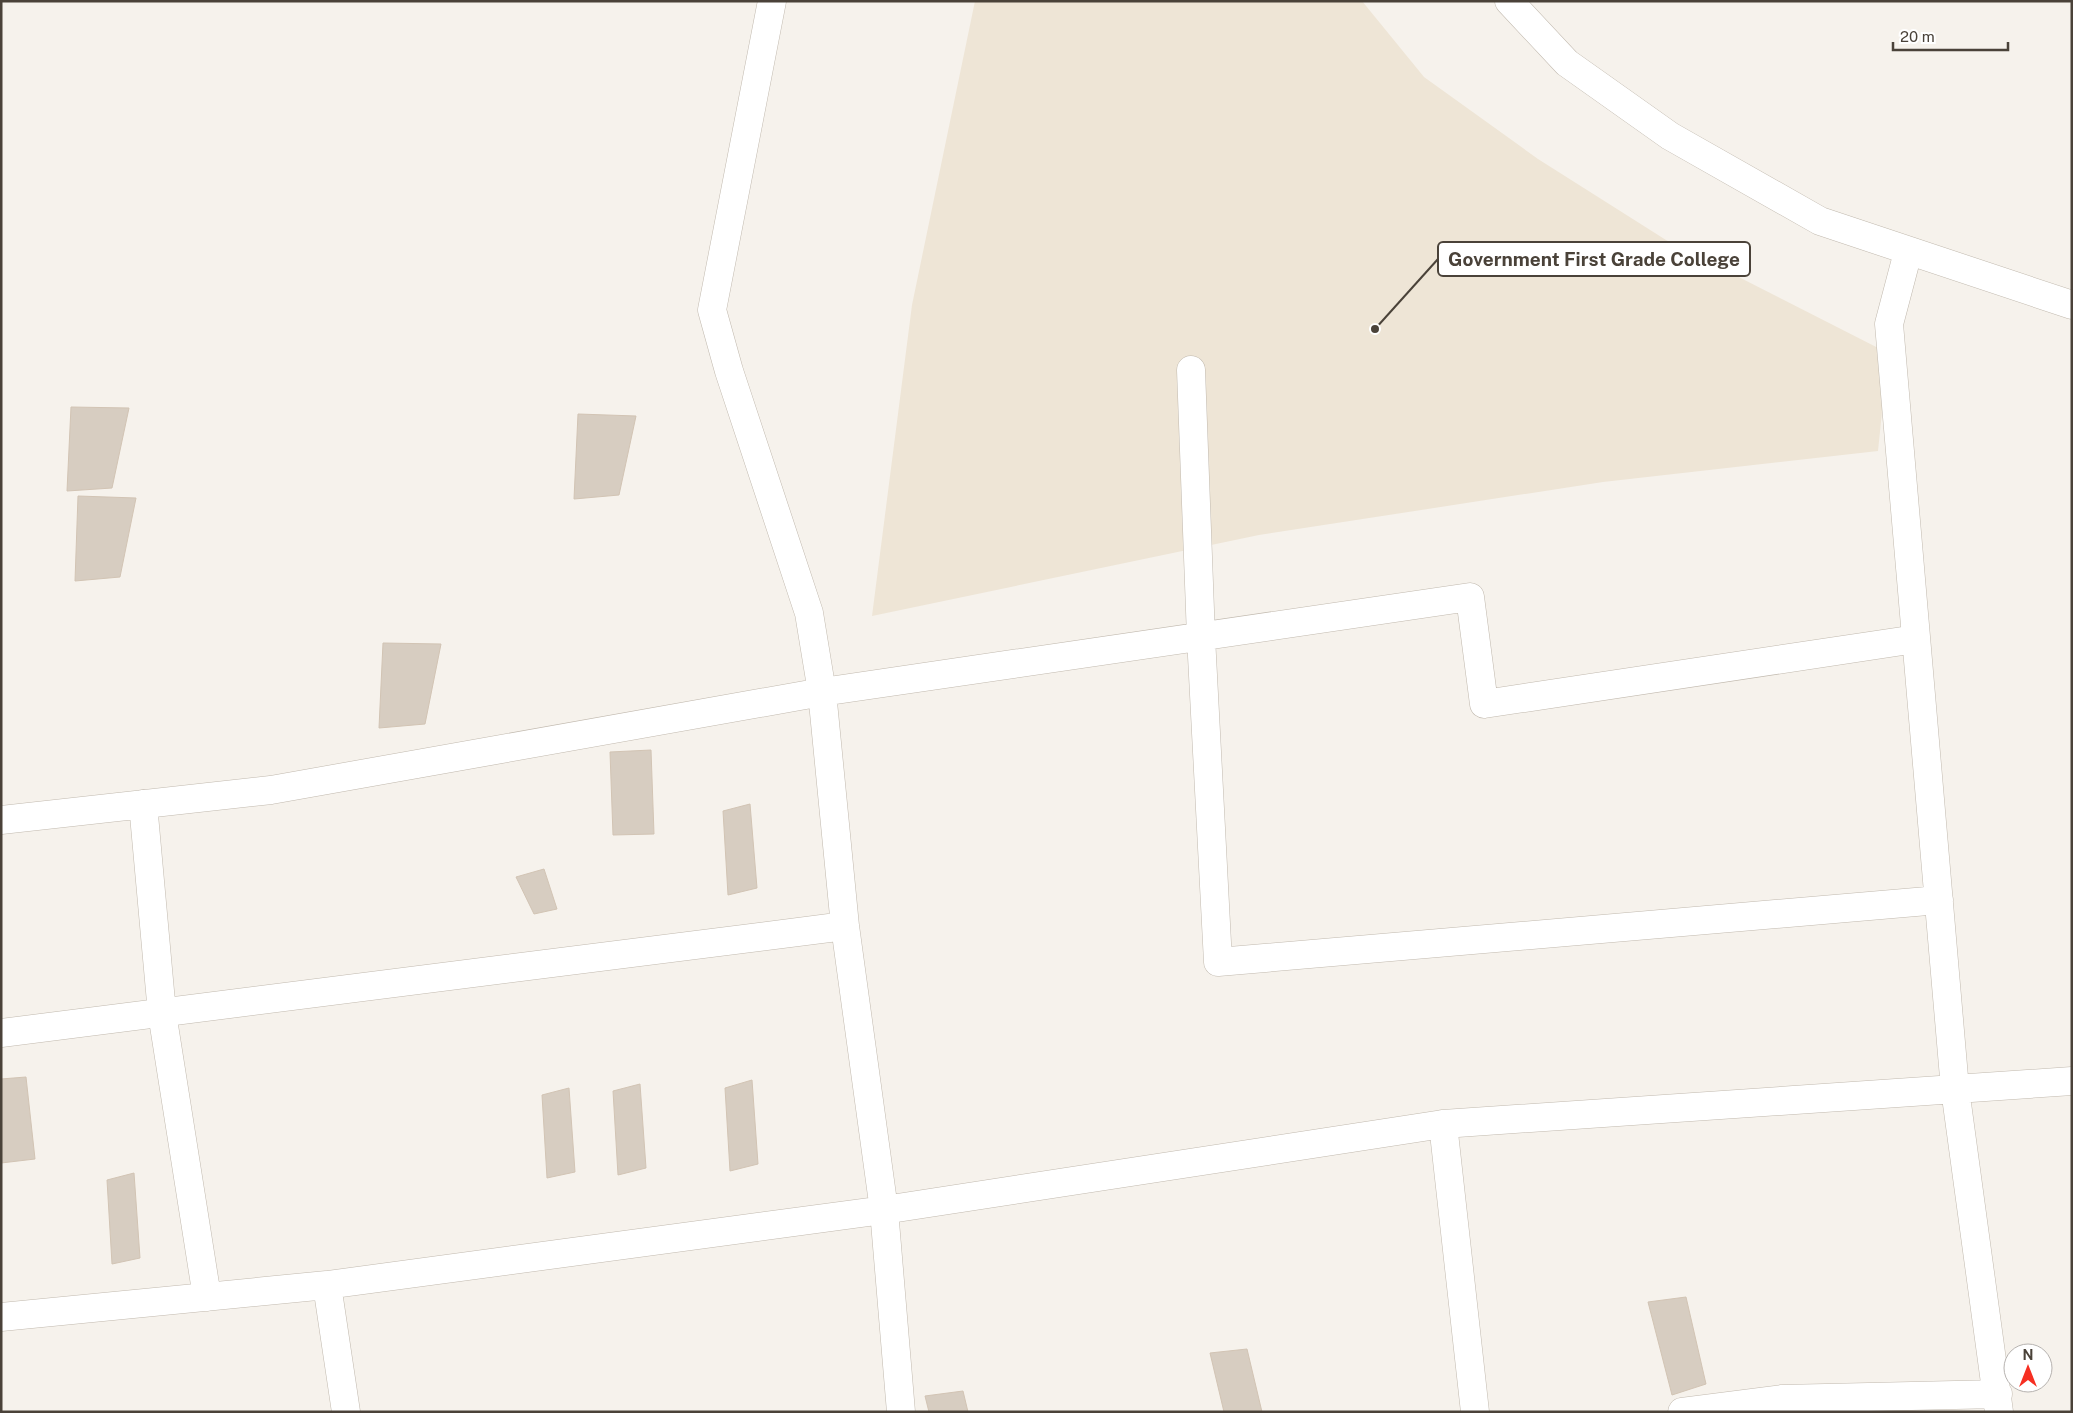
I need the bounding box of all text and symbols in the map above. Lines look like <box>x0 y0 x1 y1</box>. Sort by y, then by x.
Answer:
scale bar <box>1893 20 2008 52</box>
text: 20 m <box>1900 28 1935 45</box>
callout: Government First Grade College <box>1438 242 1750 276</box>
text: Government First Grade College <box>1448 248 1740 270</box>
north arrow <box>2003 1343 2053 1393</box>
text: N <box>2023 1347 2033 1363</box>

